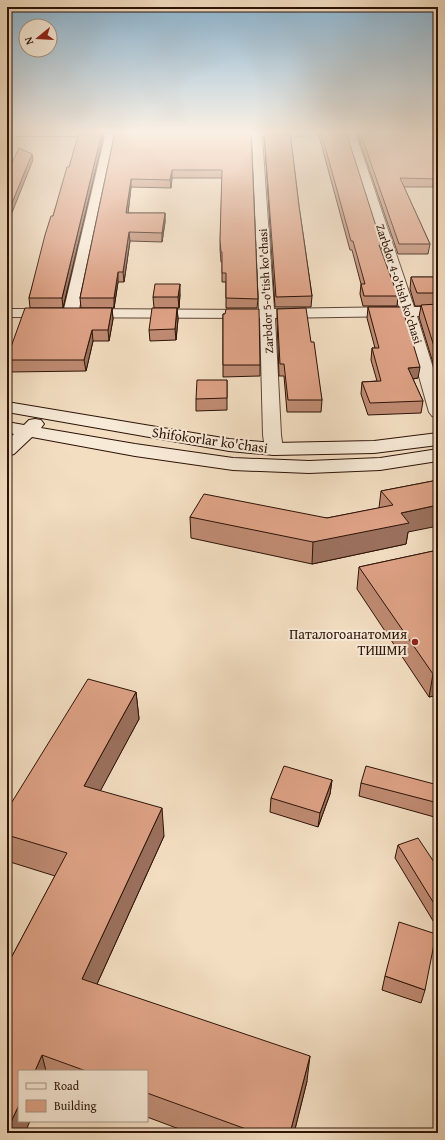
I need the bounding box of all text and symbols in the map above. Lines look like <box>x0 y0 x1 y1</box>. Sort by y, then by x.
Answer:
north arrow <box>18 18 58 58</box>
text: N <box>20 35 37 47</box>
street label: Zarbdor 4-o'tish ko'chasi <box>372 222 427 346</box>
street label: Zarbdor 5-o'tish ko'chasi <box>254 228 277 354</box>
street label: Shifokorlar ko'chasi <box>151 422 269 458</box>
place label: Паталогоанатомия ТИШМИ <box>289 624 407 660</box>
marker: Паталогоанатомия ТИШМИ <box>410 637 420 647</box>
legend <box>18 1070 148 1122</box>
text: Road <box>54 1077 80 1094</box>
text: Building <box>54 1097 97 1114</box>

